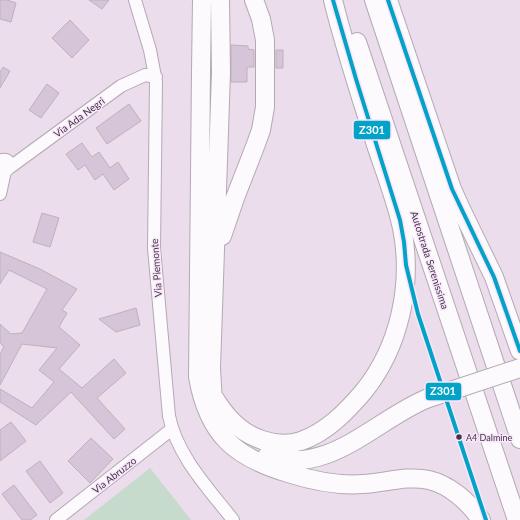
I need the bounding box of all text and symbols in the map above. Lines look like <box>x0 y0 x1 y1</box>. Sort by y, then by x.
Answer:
street label: Via Ada Negri <box>51 94 107 140</box>
line badge: Z301 <box>353 120 391 140</box>
text: Z301 <box>359 123 385 136</box>
street label: Autostrada Serenissima <box>408 209 452 311</box>
street label: Via Piemonte <box>148 238 164 298</box>
line badge: Z301 <box>425 382 462 401</box>
text: Z301 <box>430 384 456 397</box>
marker: A4 Dalmine <box>454 432 464 442</box>
place label: A4 Dalmine <box>466 432 513 443</box>
street label: Via Abruzzo <box>90 454 139 496</box>

